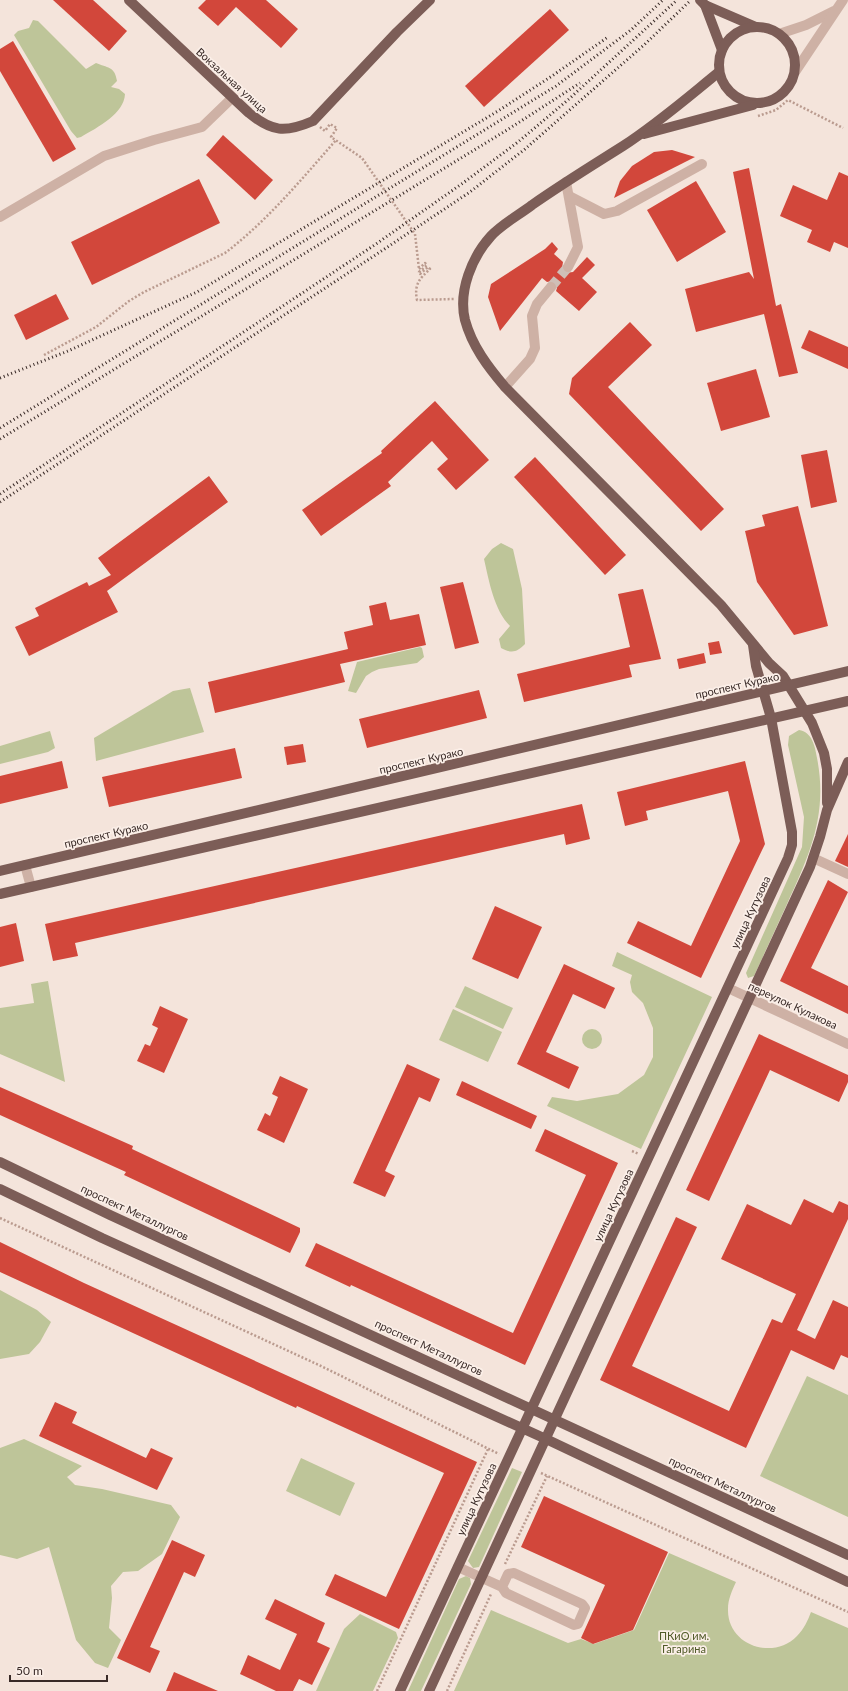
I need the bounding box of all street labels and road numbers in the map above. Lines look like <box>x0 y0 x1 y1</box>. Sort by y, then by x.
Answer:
street label: Вокзальная улица <box>194 45 270 115</box>
street label: проспект Курако <box>694 669 780 701</box>
street label: проспект Курако <box>378 744 464 776</box>
street label: проспект Курако <box>63 818 149 850</box>
street label: улица Кутузова <box>727 874 773 950</box>
street label: переулок Кулакова <box>746 979 840 1031</box>
street label: улица Кутузова <box>590 1167 636 1243</box>
street label: проспект Металлургов <box>79 1181 191 1243</box>
street label: проспект Металлургов <box>373 1316 485 1378</box>
street label: проспект Металлургов <box>667 1453 779 1515</box>
street label: улица Кутузова <box>453 1461 499 1537</box>

